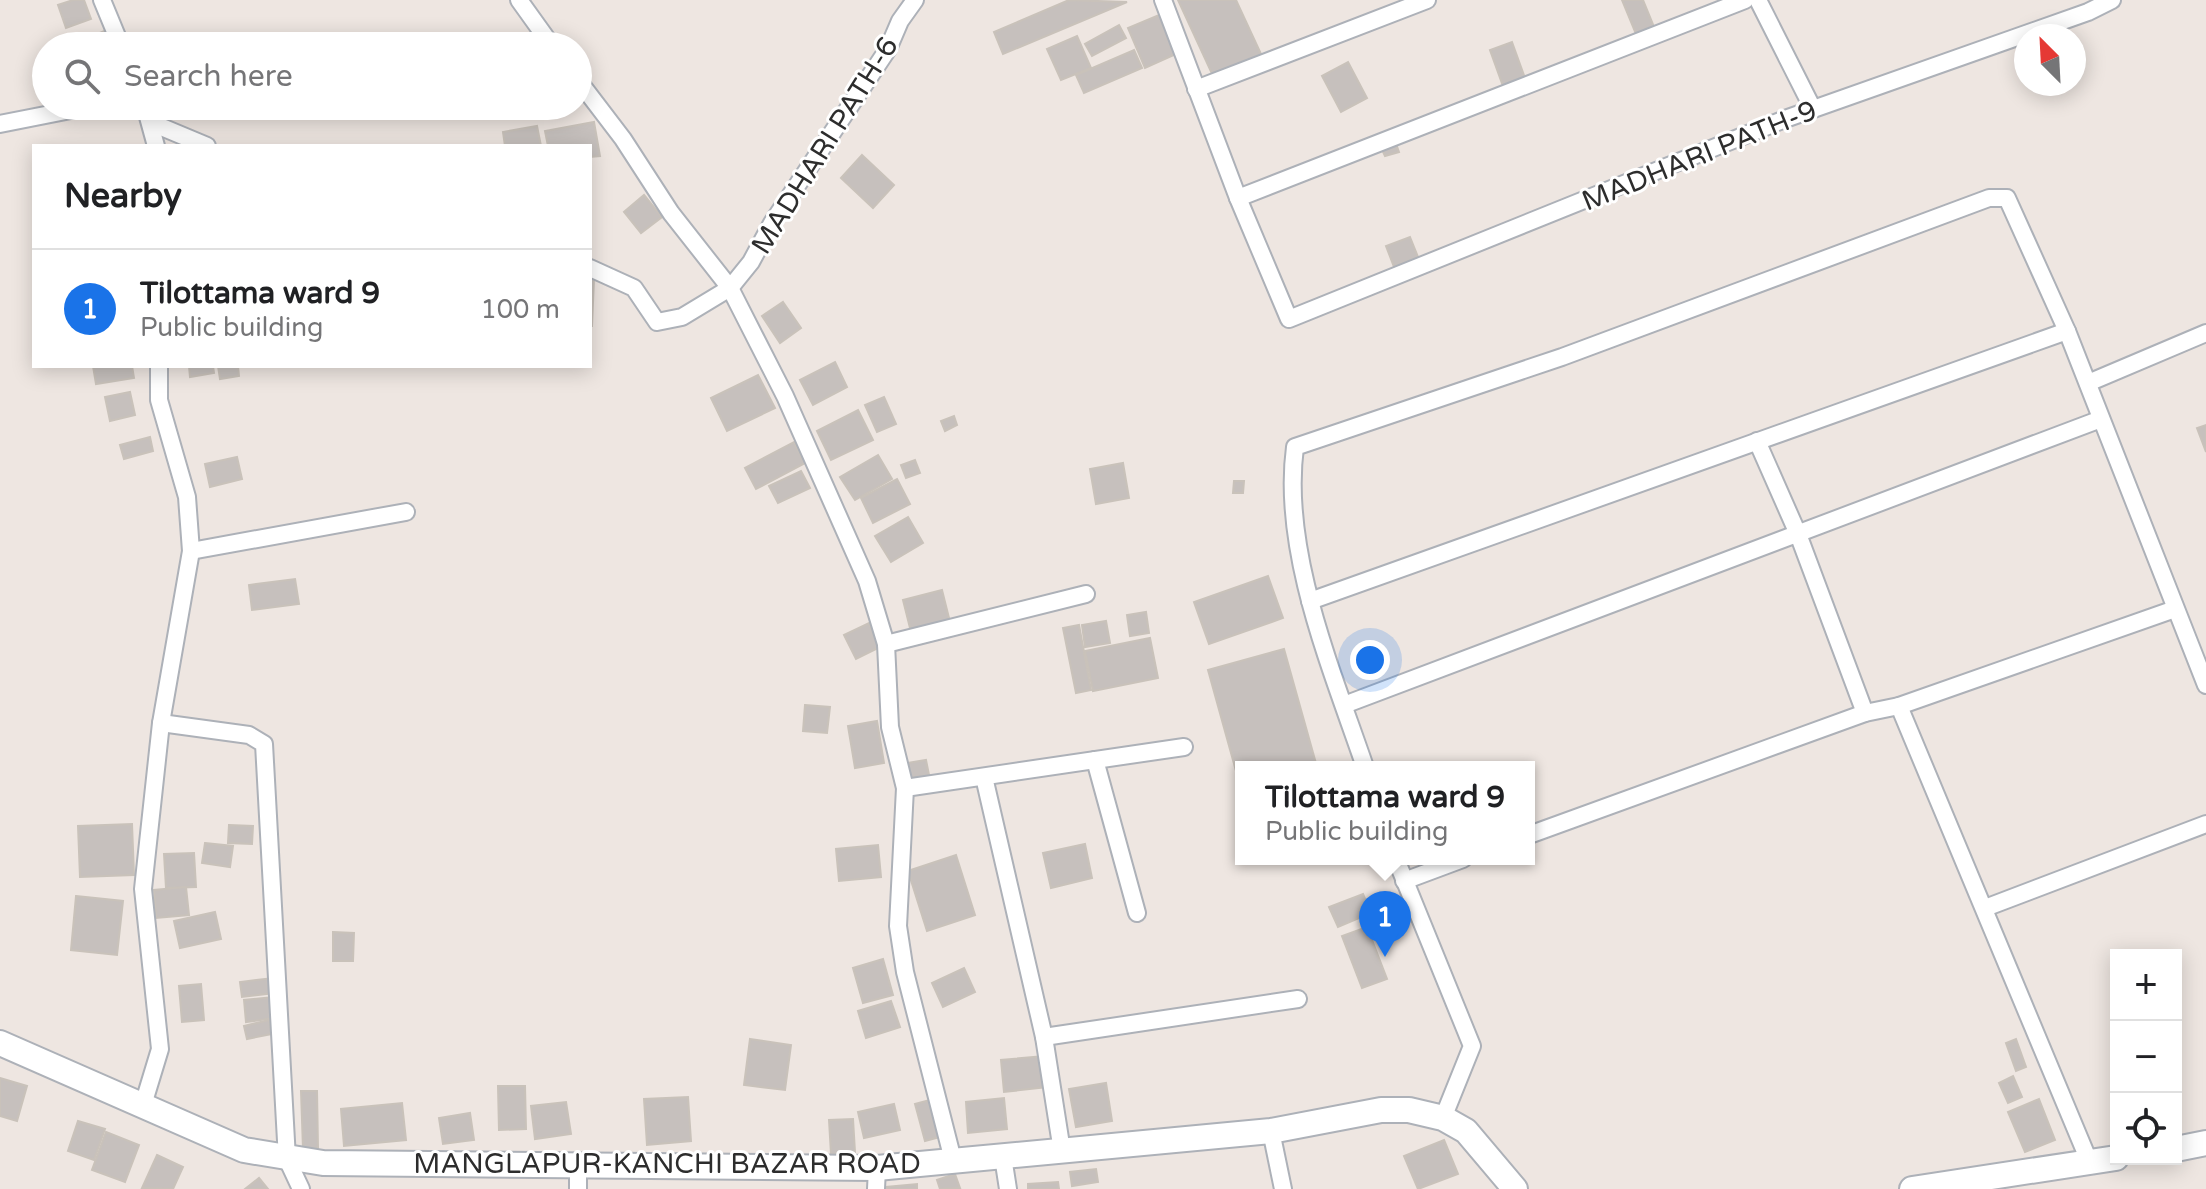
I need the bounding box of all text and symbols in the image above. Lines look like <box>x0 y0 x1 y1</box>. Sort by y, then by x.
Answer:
north arrow <box>2014 24 2086 96</box>
street label: MADHARI PATH-6 <box>744 30 906 261</box>
search box <box>32 32 592 120</box>
icon: search <box>60 54 104 98</box>
text: Search here <box>124 58 293 95</box>
street label: MADHARI PATH-9 <box>1577 93 1822 219</box>
text: Nearby <box>64 176 182 217</box>
text: Tilottama ward 9 <box>140 275 380 312</box>
text: 1 <box>82 294 98 325</box>
text: 100 m <box>480 294 560 325</box>
text: Public building <box>140 312 323 343</box>
your location <box>1350 640 1390 680</box>
popup <box>1235 761 1535 865</box>
text: Tilottama ward 9 <box>1265 779 1505 816</box>
text: Public building <box>1265 816 1448 847</box>
pin: 1 <box>1359 891 1411 957</box>
map controls <box>2110 949 2182 1165</box>
button: + <box>2110 949 2182 1021</box>
button: − <box>2110 1021 2182 1093</box>
button: locate <box>2110 1093 2182 1165</box>
street label: MANGLAPUR-KANCHI BAZAR ROAD <box>413 1147 921 1181</box>

